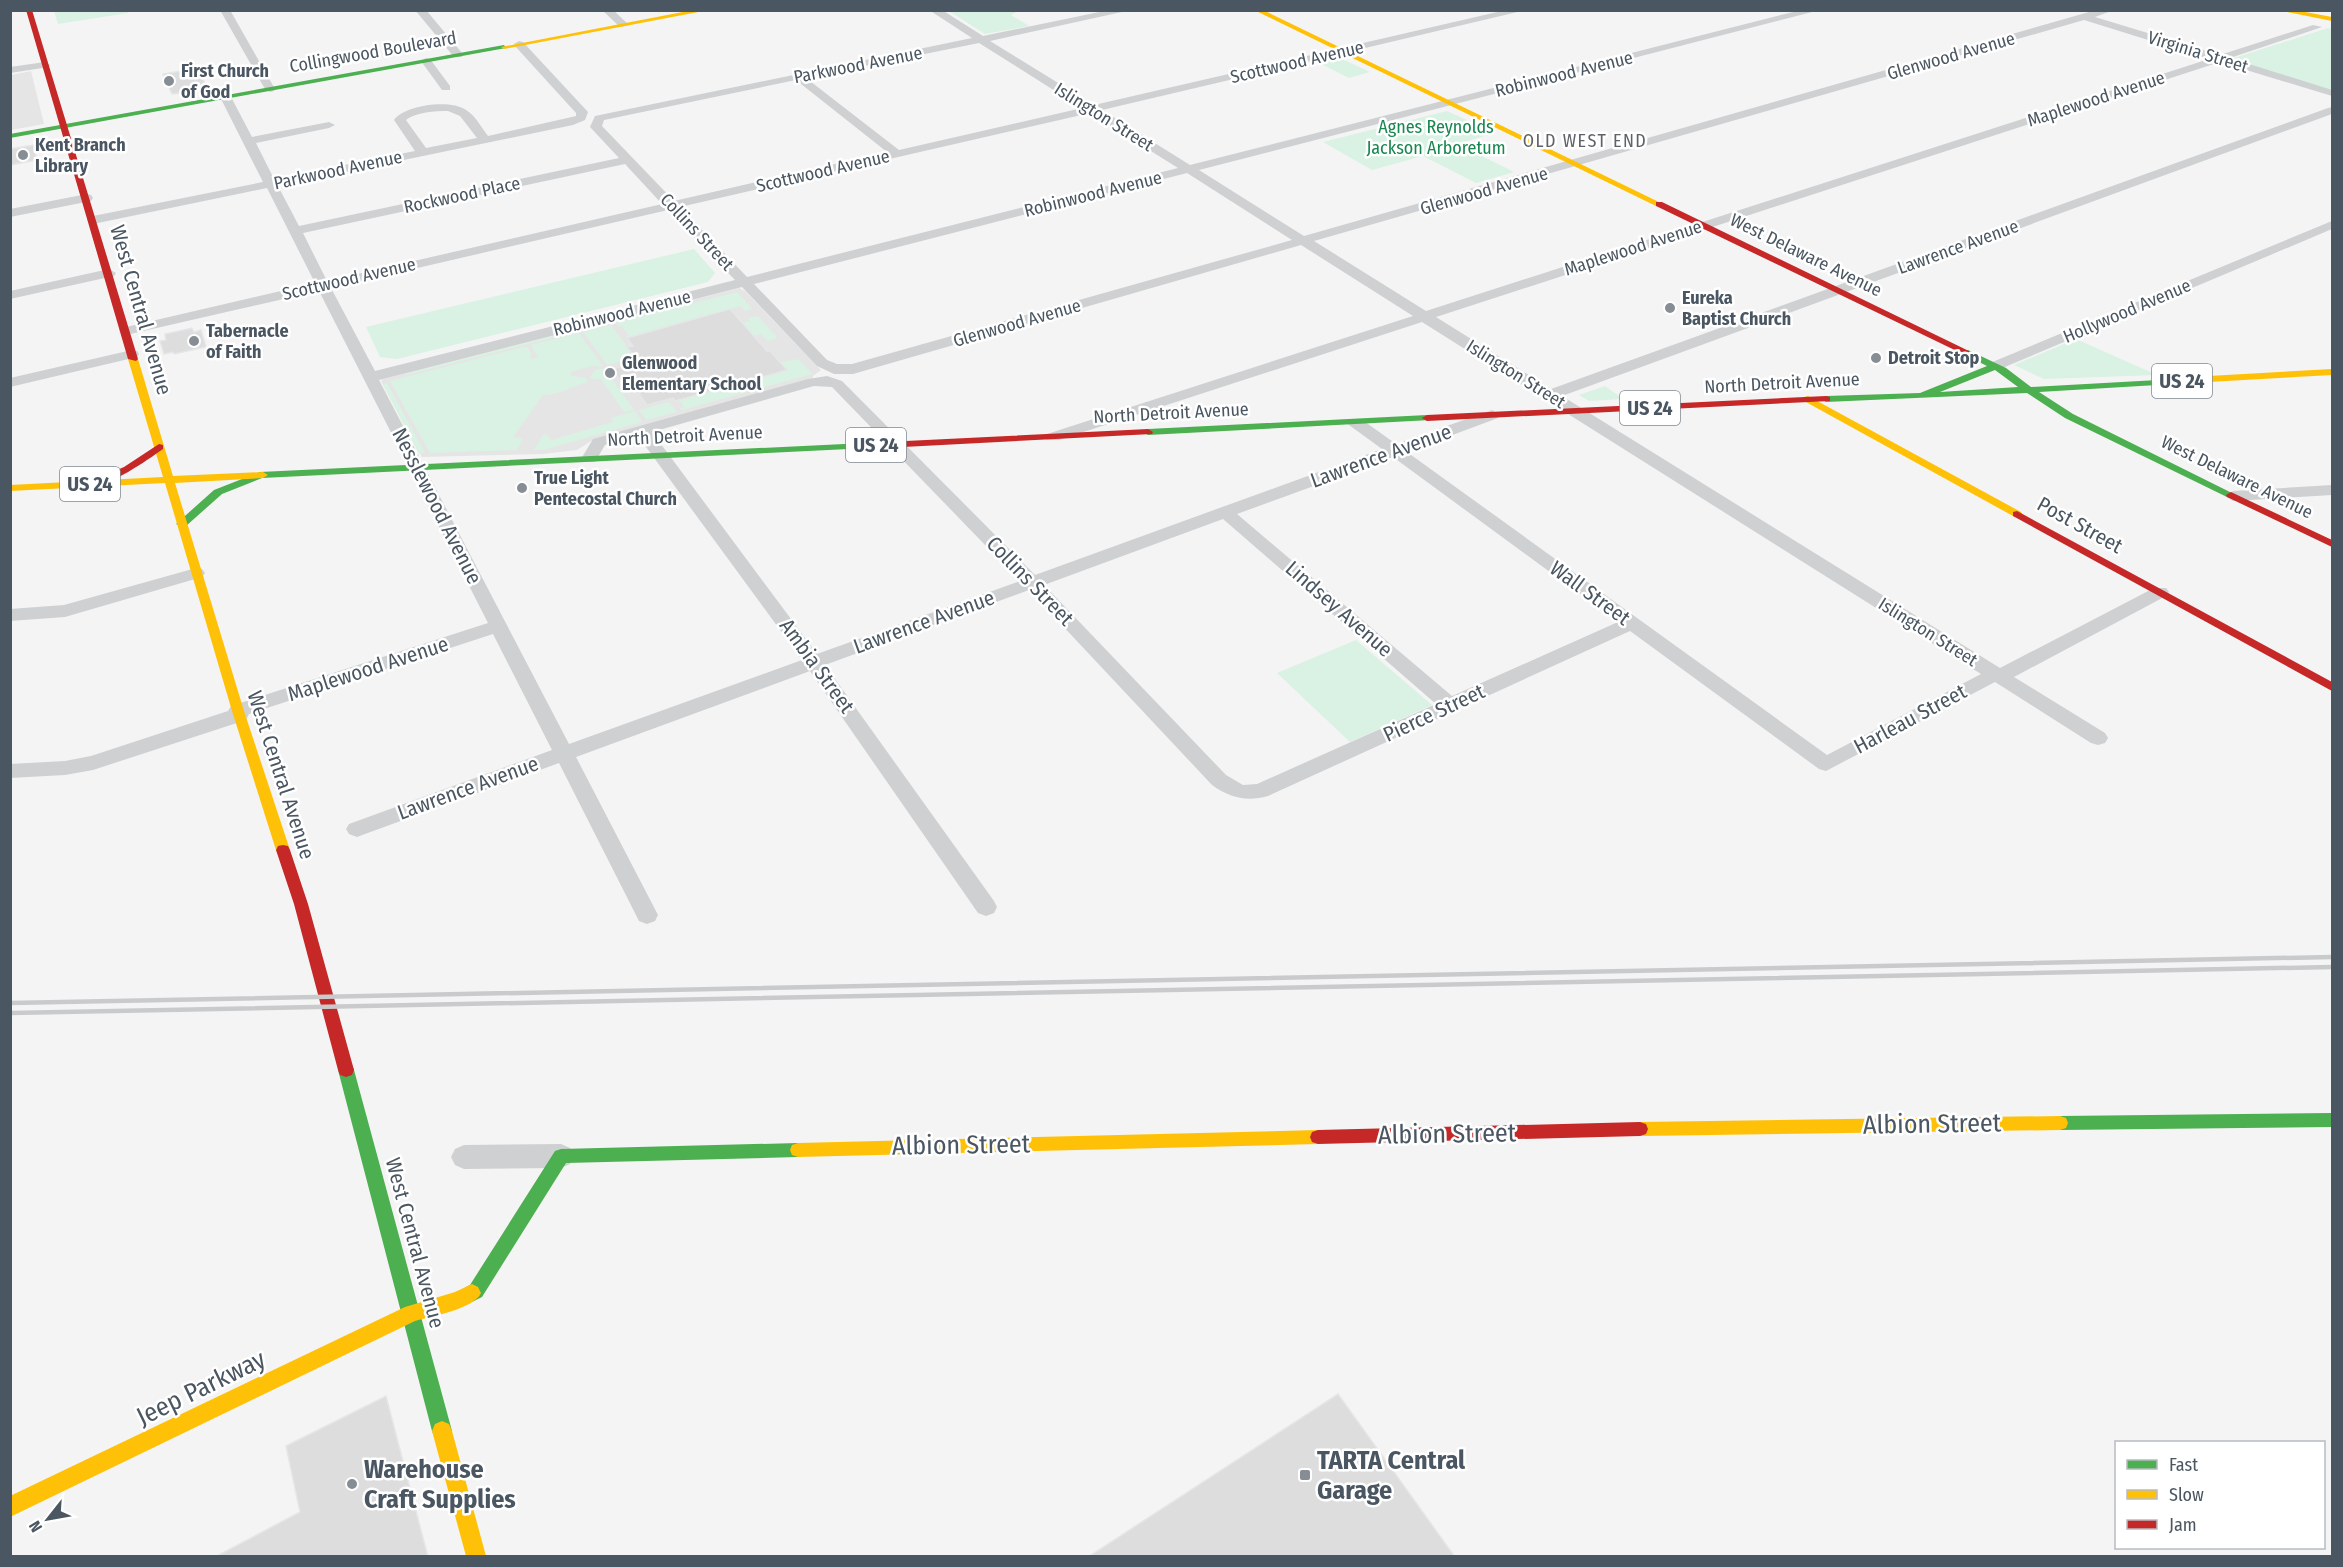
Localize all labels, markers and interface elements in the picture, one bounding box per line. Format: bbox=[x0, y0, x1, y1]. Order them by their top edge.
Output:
street label: Collingwood Boulevard bbox=[288, 26, 458, 78]
street label: Virginia Street bbox=[2145, 26, 2251, 78]
street label: Glenwood Avenue bbox=[1884, 27, 2018, 85]
street label: Scottwood Avenue bbox=[1228, 36, 1366, 88]
street label: Parkwood Avenue bbox=[792, 42, 924, 88]
street label: Robinwood Avenue bbox=[1493, 46, 1635, 102]
place label: First Church of God bbox=[181, 60, 269, 103]
street label: Maplewood Avenue bbox=[2024, 66, 2168, 132]
marker: First Church of God bbox=[162, 74, 176, 88]
street label: Islington Street bbox=[1050, 78, 1158, 156]
park label: Agnes Reynolds Jackson Arboretum bbox=[1366, 116, 1506, 159]
district label: OLD WEST END bbox=[1523, 130, 1647, 152]
place label: Kent Branch Library bbox=[35, 134, 126, 177]
street label: Scottwood Avenue bbox=[754, 145, 892, 197]
street label: Parkwood Avenue bbox=[272, 146, 404, 194]
marker: Kent Branch Library bbox=[16, 148, 30, 162]
street label: Glenwood Avenue bbox=[1417, 162, 1551, 220]
street label: Robinwood Avenue bbox=[1022, 166, 1164, 222]
street label: Rockwood Place bbox=[402, 172, 522, 218]
street label: Collins Street bbox=[656, 189, 739, 275]
street label: West Delaware Avenue bbox=[1727, 209, 1886, 301]
street label: Maplewood Avenue bbox=[1561, 215, 1705, 281]
street label: Lawrence Avenue bbox=[1895, 215, 2022, 279]
street label: West Central Avenue bbox=[104, 222, 178, 398]
street label: Scottwood Avenue bbox=[280, 253, 418, 305]
street label: Hollywood Avenue bbox=[2060, 274, 2194, 348]
street label: Robinwood Avenue bbox=[551, 285, 693, 341]
place label: Eureka Baptist Church bbox=[1682, 287, 1791, 330]
street label: Glenwood Avenue bbox=[950, 294, 1084, 352]
marker: Eureka Baptist Church bbox=[1663, 301, 1677, 315]
place label: Tabernacle of Faith bbox=[206, 320, 289, 363]
marker: Tabernacle of Faith bbox=[187, 334, 201, 348]
street label: Islington Street bbox=[1462, 335, 1570, 413]
place label: Detroit Stop bbox=[1888, 347, 1980, 369]
marker: Detroit Stop bbox=[1869, 351, 1883, 365]
place label: Glenwood Elementary School bbox=[622, 352, 761, 395]
road number: US 24 bbox=[2152, 364, 2212, 398]
marker: Glenwood Elementary School bbox=[603, 366, 617, 380]
street label: North Detroit Avenue bbox=[1704, 368, 1860, 398]
road number: US 24 bbox=[1620, 391, 1680, 425]
street label: North Detroit Avenue bbox=[1093, 398, 1249, 428]
street label: Lawrence Avenue bbox=[1307, 418, 1455, 494]
street label: North Detroit Avenue bbox=[607, 421, 763, 451]
street label: Nesslewood Avenue bbox=[386, 424, 488, 588]
road number: US 24 bbox=[846, 428, 906, 462]
street label: West Delaware Avenue bbox=[2158, 431, 2317, 523]
road number: US 24 bbox=[60, 467, 120, 501]
place label: True Light Pentecostal Church bbox=[534, 467, 677, 510]
marker: True Light Pentecostal Church bbox=[515, 481, 529, 495]
street label: Post Street bbox=[2033, 491, 2127, 559]
street label: Collins Street bbox=[981, 531, 1079, 631]
street label: Lindsey Avenue bbox=[1280, 555, 1398, 663]
street label: Wall Street bbox=[1545, 555, 1635, 631]
street label: Lawrence Avenue bbox=[850, 584, 998, 660]
street label: Islington Street bbox=[1874, 593, 1982, 671]
street label: Ambia Street bbox=[774, 614, 860, 718]
street label: Maplewood Avenue bbox=[284, 631, 452, 707]
street label: Pierce Street bbox=[1379, 678, 1489, 748]
street label: Harleau Street bbox=[1849, 678, 1971, 760]
street label: West Central Avenue bbox=[242, 687, 320, 863]
street label: Lawrence Avenue bbox=[394, 750, 542, 826]
street label: Albion Street bbox=[1863, 1107, 2002, 1141]
street label: Albion Street bbox=[1378, 1117, 1517, 1151]
street label: Albion Street bbox=[892, 1128, 1031, 1162]
street label: West Central Avenue bbox=[380, 1155, 450, 1331]
street label: Jeep Parkway bbox=[131, 1343, 271, 1433]
legend bbox=[2115, 1441, 2325, 1549]
place label: TARTA Central Garage bbox=[1317, 1445, 1466, 1506]
place label: Warehouse Craft Supplies bbox=[364, 1454, 516, 1515]
text: Fast bbox=[2169, 1454, 2198, 1476]
marker: TARTA Central Garage bbox=[1298, 1468, 1312, 1482]
marker: Warehouse Craft Supplies bbox=[345, 1477, 359, 1491]
text: Slow bbox=[2169, 1484, 2204, 1506]
north arrow bbox=[18, 1489, 78, 1549]
text: Jam bbox=[2169, 1514, 2197, 1536]
text: N bbox=[25, 1517, 46, 1535]

